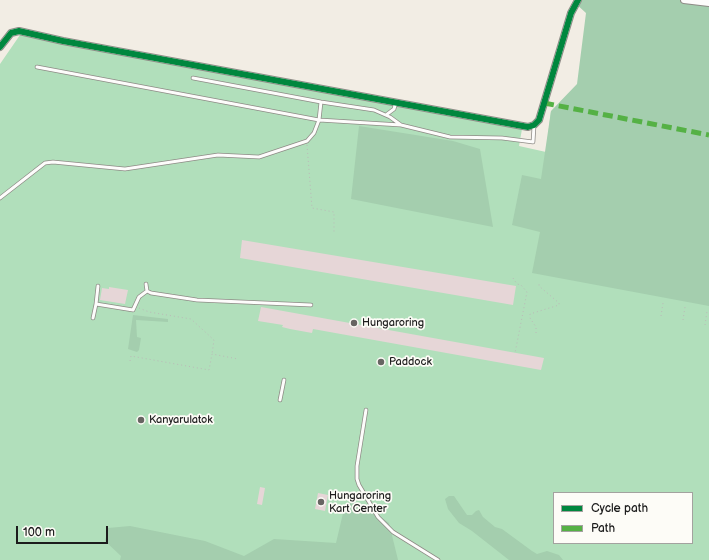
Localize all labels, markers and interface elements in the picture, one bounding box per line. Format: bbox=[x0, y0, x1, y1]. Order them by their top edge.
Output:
place label: Hungaroring bbox=[362, 316, 424, 330]
marker: Hungaroring bbox=[349, 318, 359, 328]
place label: Paddock bbox=[389, 355, 432, 369]
marker: Paddock bbox=[376, 357, 386, 367]
place label: Kanyarulatok bbox=[149, 413, 213, 427]
marker: Kanyarulatok bbox=[136, 415, 146, 425]
place label: Hungaroring Kart Center bbox=[329, 489, 391, 515]
legend bbox=[553, 492, 693, 544]
marker: Hungaroring Kart Center bbox=[316, 497, 326, 507]
text: Cycle path bbox=[591, 501, 648, 516]
scale bar bbox=[18, 518, 110, 544]
text: Path bbox=[591, 521, 615, 536]
text: 100 m bbox=[23, 525, 55, 540]

